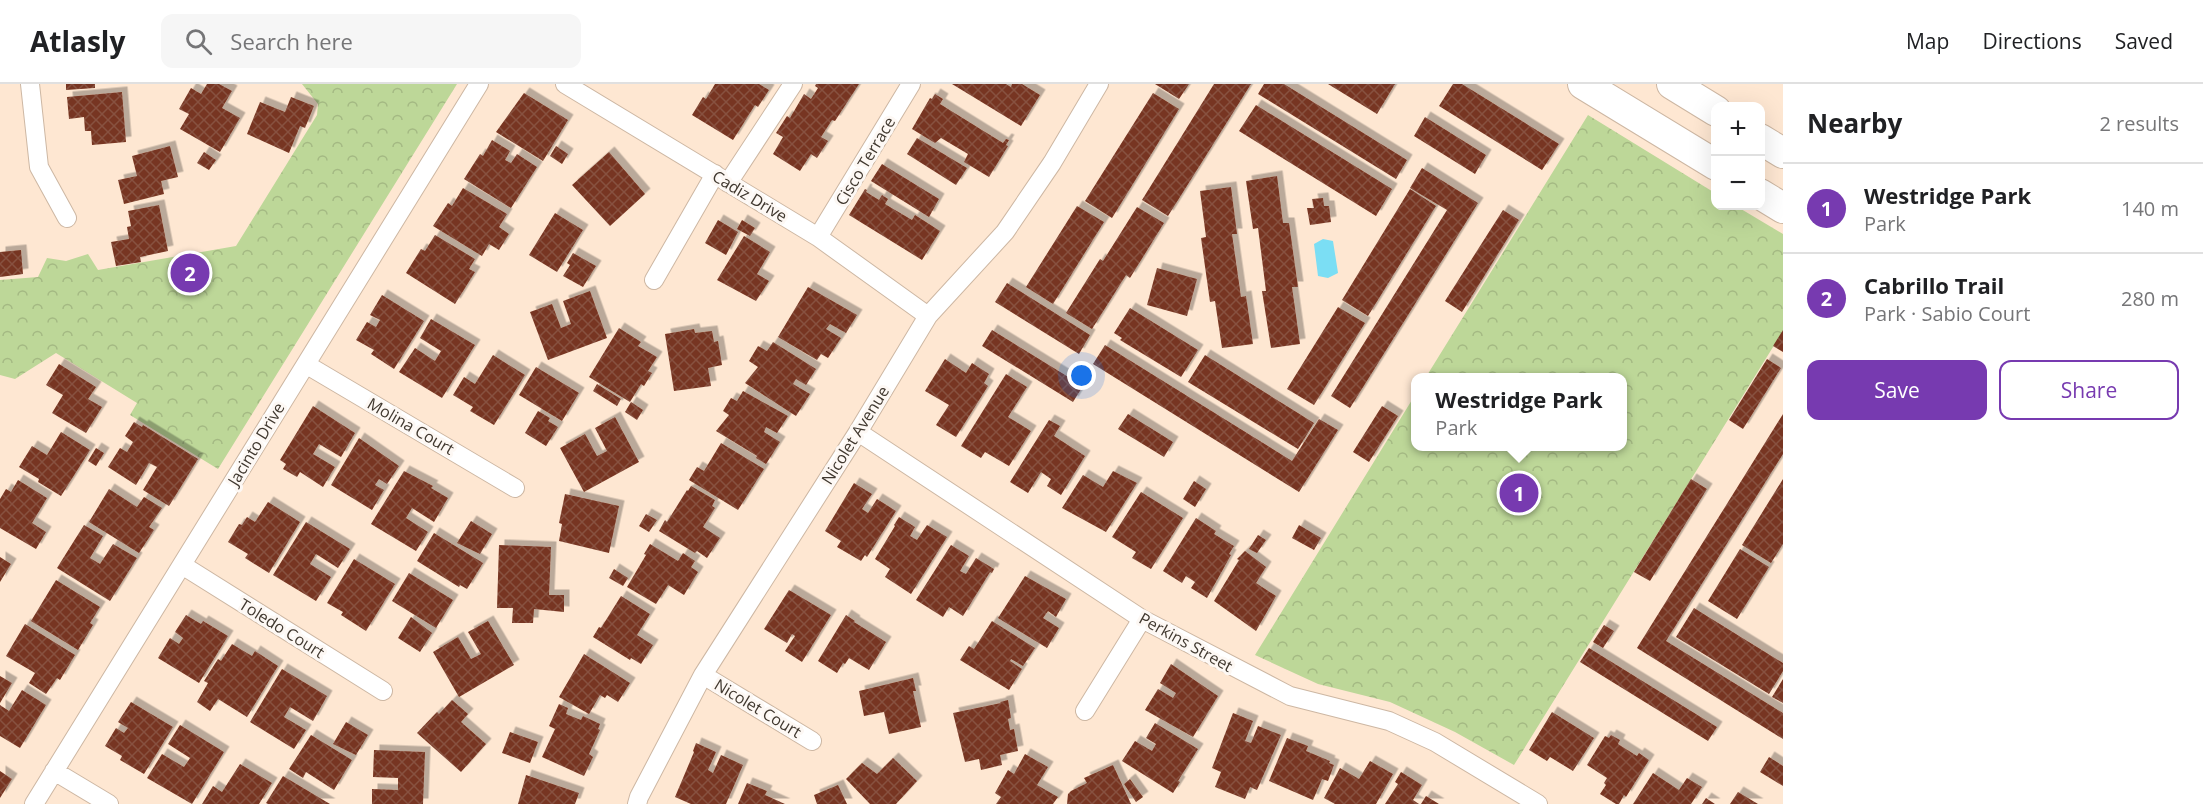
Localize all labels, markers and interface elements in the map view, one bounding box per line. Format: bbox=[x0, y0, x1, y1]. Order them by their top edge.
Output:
search box bbox=[161, 14, 581, 68]
text: Atlasly bbox=[30, 22, 125, 60]
icon: search bbox=[182, 25, 215, 58]
text: Search here bbox=[230, 26, 353, 56]
text: Map bbox=[1906, 27, 1949, 55]
text: Directions bbox=[1982, 27, 2082, 55]
text: Saved bbox=[2115, 27, 2173, 55]
map controls bbox=[1711, 102, 1765, 210]
button: + bbox=[1711, 102, 1765, 156]
text: Nearby bbox=[1807, 105, 1902, 141]
text: 2 results bbox=[2099, 110, 2179, 137]
street label: Cisco Terrace bbox=[830, 113, 900, 209]
button: − bbox=[1711, 156, 1765, 210]
street label: Cadiz Drive bbox=[708, 165, 792, 227]
text: Westridge Park bbox=[1864, 180, 2031, 210]
text: 1 bbox=[1821, 195, 1832, 222]
text: 140 m bbox=[2121, 195, 2179, 222]
text: Park bbox=[1864, 210, 1906, 237]
pin: 2 bbox=[170, 250, 210, 296]
text: Cabrillo Trail bbox=[1864, 270, 2004, 300]
text: 2 bbox=[1821, 285, 1832, 312]
text: 280 m bbox=[2121, 285, 2179, 312]
text: Park · Sabio Court bbox=[1864, 300, 2030, 327]
button: Save bbox=[1807, 360, 1987, 420]
button: Share bbox=[1999, 360, 2179, 420]
your location bbox=[1067, 361, 1096, 390]
popup bbox=[1411, 373, 1627, 451]
street label: Nicolet Avenue bbox=[816, 382, 894, 488]
text: Westridge Park bbox=[1435, 384, 1603, 414]
street label: Molina Court bbox=[364, 392, 459, 460]
street label: Jacinto Drive bbox=[221, 398, 289, 491]
text: Park bbox=[1435, 414, 1477, 441]
pin: 1 bbox=[1500, 470, 1538, 516]
street label: Toledo Court bbox=[235, 593, 329, 663]
street label: Perkins Street bbox=[1135, 607, 1237, 677]
street label: Nicolet Court bbox=[710, 673, 806, 743]

